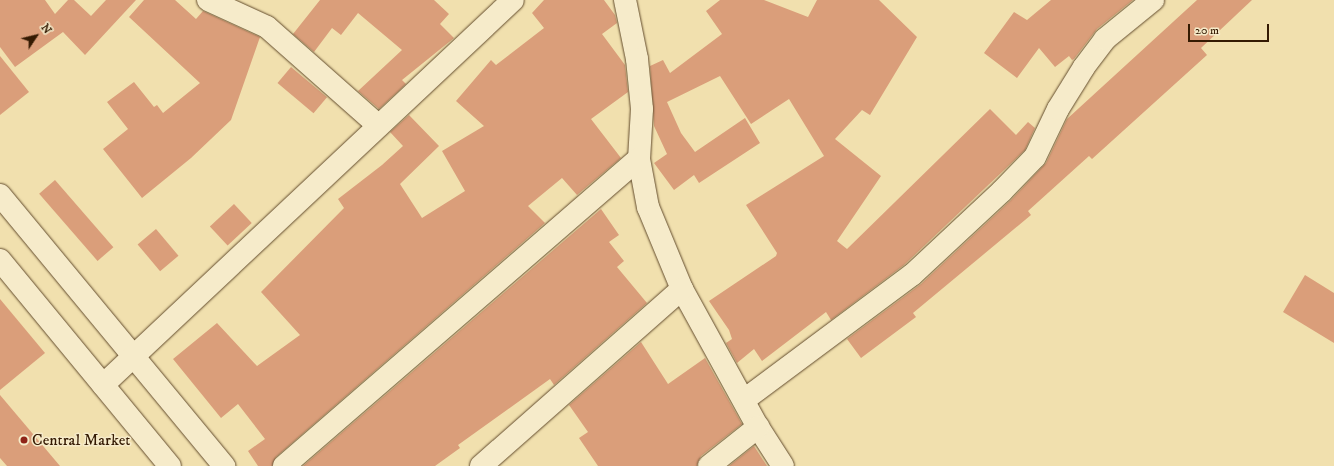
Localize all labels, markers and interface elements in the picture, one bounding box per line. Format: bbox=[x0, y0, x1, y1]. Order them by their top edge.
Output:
north arrow bbox=[16, 16, 56, 56]
scale bar bbox=[1190, 16, 1271, 42]
text: N bbox=[38, 21, 54, 37]
text: 20 m bbox=[1195, 23, 1219, 38]
place label: Central Market bbox=[32, 430, 130, 450]
marker: Central Market bbox=[19, 435, 29, 445]

